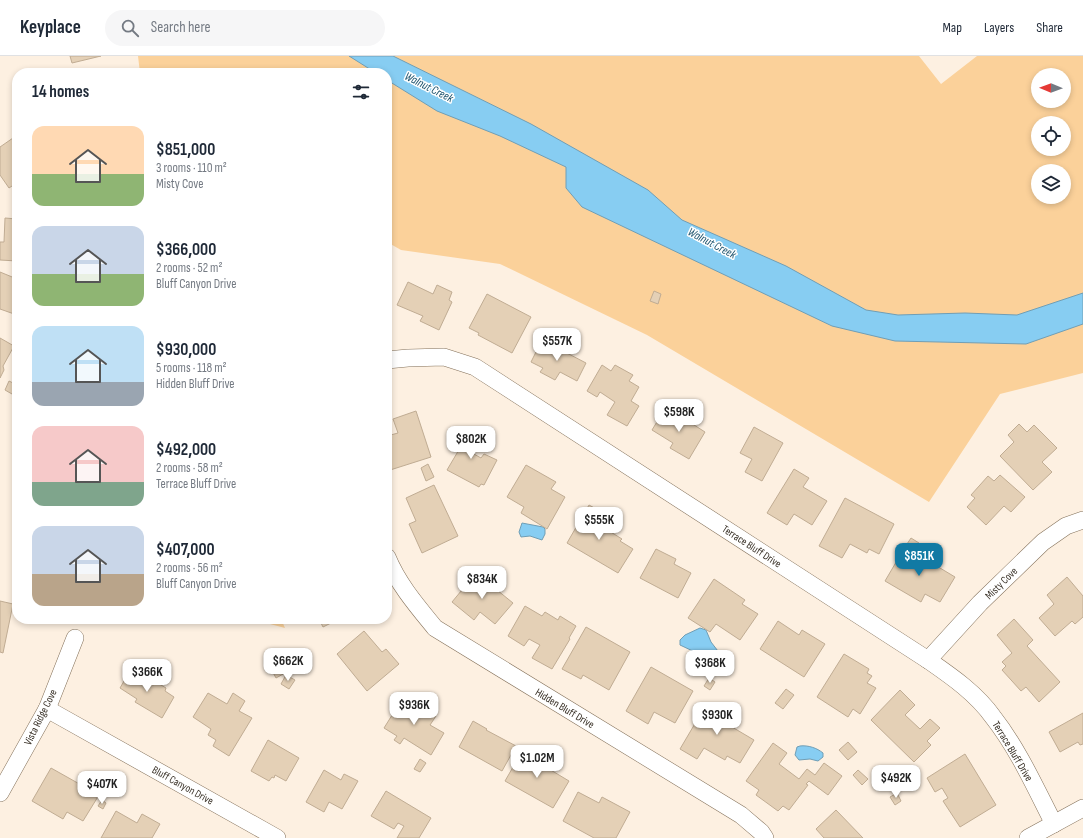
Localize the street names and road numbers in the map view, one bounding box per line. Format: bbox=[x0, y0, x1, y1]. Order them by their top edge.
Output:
street label: Terrace Bluff Drive bbox=[720, 522, 784, 570]
street label: Misty Cove bbox=[983, 565, 1020, 602]
street label: Hidden Bluff Drive bbox=[533, 686, 597, 731]
street label: Vista Ridge Cove bbox=[21, 687, 60, 747]
street label: Terrace Bluff Drive bbox=[990, 719, 1036, 784]
street label: Bluff Canyon Drive bbox=[150, 763, 216, 808]

